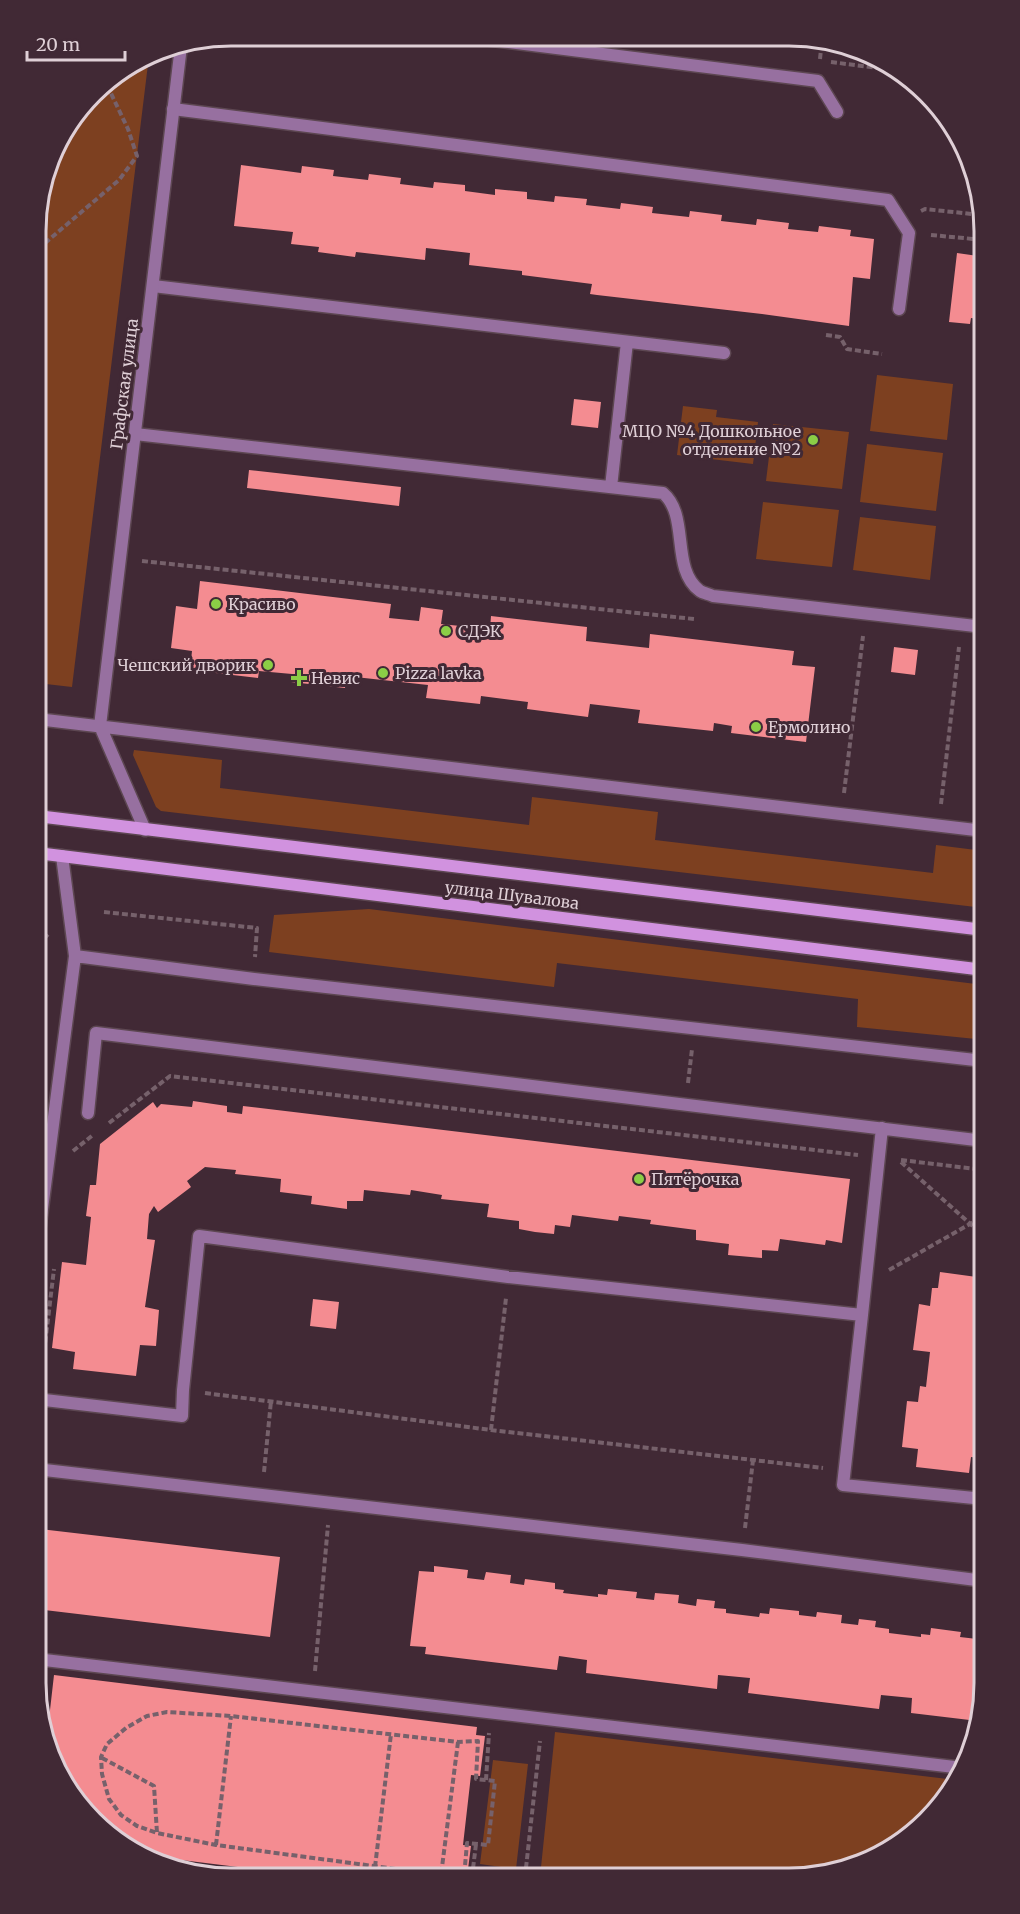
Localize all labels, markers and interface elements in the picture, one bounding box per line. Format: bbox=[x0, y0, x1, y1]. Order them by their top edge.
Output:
scale bar bbox=[27, 24, 124, 62]
text: 20 m bbox=[36, 33, 80, 56]
street label: Графская улица bbox=[106, 317, 142, 451]
place label: МЦО №4 Дошкольное отделение №2 bbox=[622, 421, 801, 459]
marker: МЦО №4 Дошкольное отделение №2 bbox=[806, 433, 820, 447]
place label: Красиво bbox=[228, 594, 296, 614]
marker: Красиво bbox=[209, 597, 223, 611]
place label: СДЭК bbox=[458, 621, 502, 641]
marker: СДЭК bbox=[439, 624, 453, 638]
place label: Чешский дворик bbox=[118, 655, 256, 675]
marker: Чешский дворик bbox=[261, 658, 275, 672]
place label: Pizza lavka bbox=[395, 663, 482, 683]
marker: Pizza lavka bbox=[376, 666, 390, 680]
place label: Невис bbox=[311, 668, 360, 688]
marker: Невис bbox=[292, 671, 306, 685]
place label: Ермолино bbox=[768, 717, 850, 737]
marker: Ермолино bbox=[749, 720, 763, 734]
street label: улица Шувалова bbox=[444, 877, 581, 913]
place label: Пятёрочка bbox=[651, 1169, 740, 1189]
marker: Пятёрочка bbox=[632, 1172, 646, 1186]

